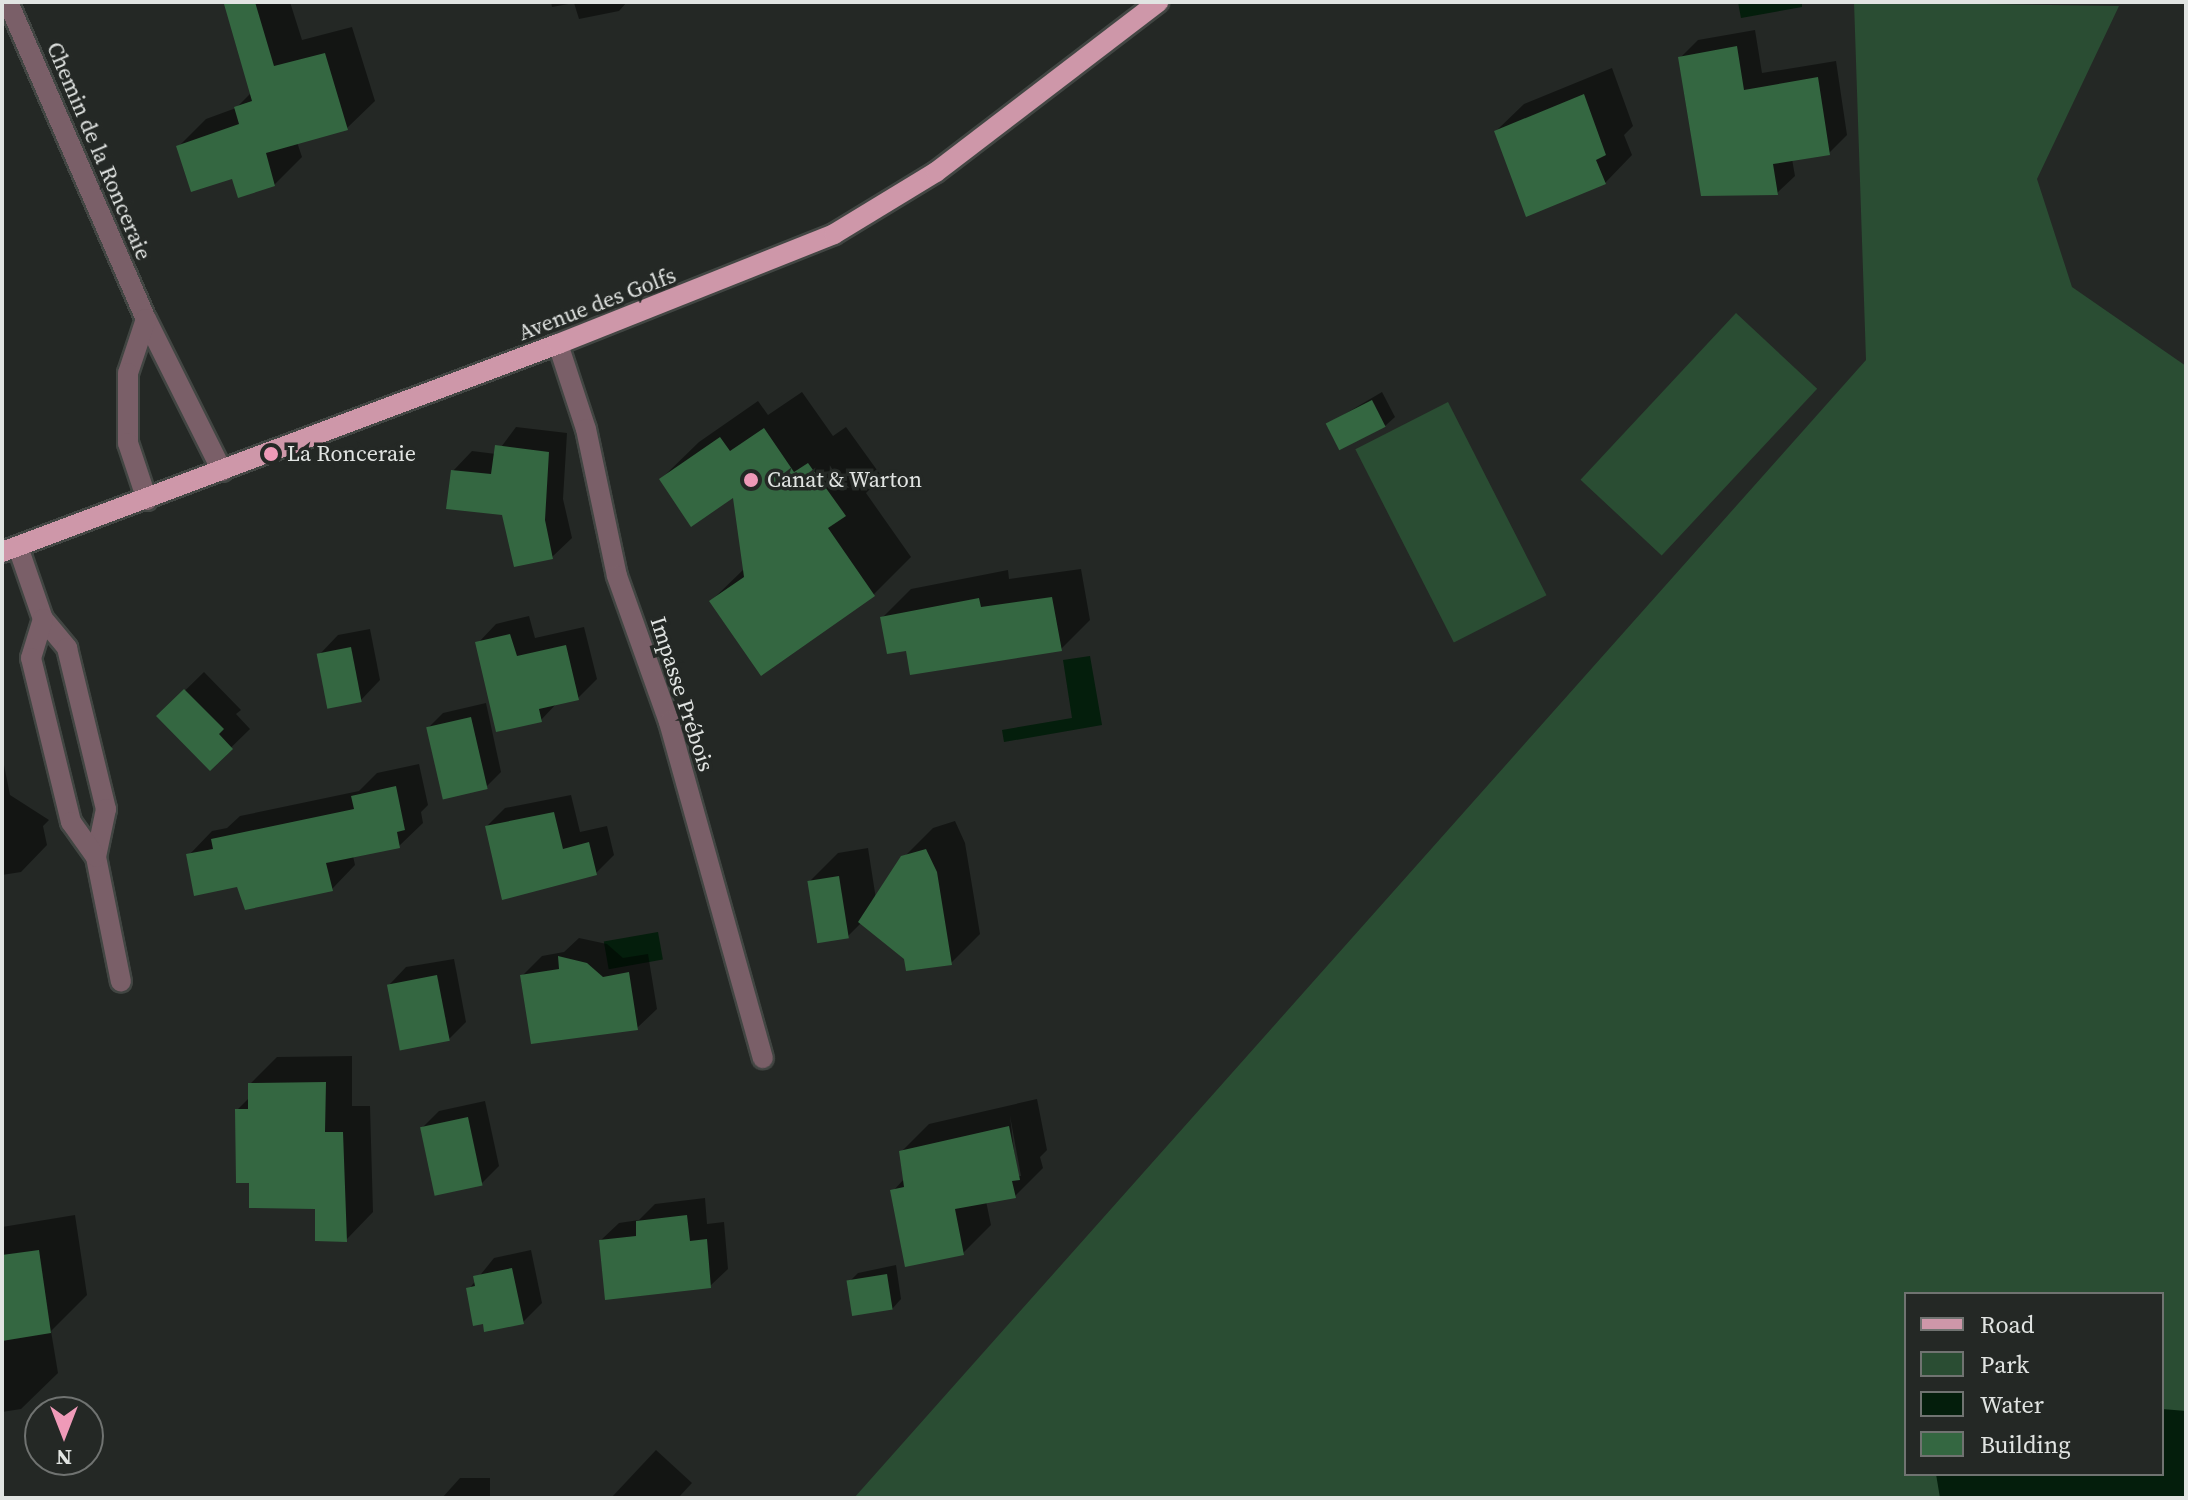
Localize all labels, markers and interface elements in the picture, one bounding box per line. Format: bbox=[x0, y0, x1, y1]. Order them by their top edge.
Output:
street label: Chemin de la Ronceraie bbox=[41, 38, 157, 264]
street label: Avenue des Golfs bbox=[515, 262, 679, 346]
place label: La Ronceraie bbox=[287, 441, 416, 467]
marker: La Ronceraie bbox=[262, 445, 280, 463]
place label: Canat & Warton bbox=[767, 467, 923, 493]
marker: Canat & Warton bbox=[742, 471, 760, 489]
street label: Impasse Prébois bbox=[645, 613, 719, 775]
legend bbox=[1904, 1292, 2164, 1476]
text: Road bbox=[1980, 1308, 2034, 1341]
text: Park bbox=[1980, 1348, 2029, 1381]
text: Water bbox=[1980, 1388, 2044, 1421]
north arrow bbox=[24, 1396, 104, 1476]
text: Building bbox=[1980, 1428, 2071, 1461]
text: N bbox=[56, 1443, 72, 1473]

